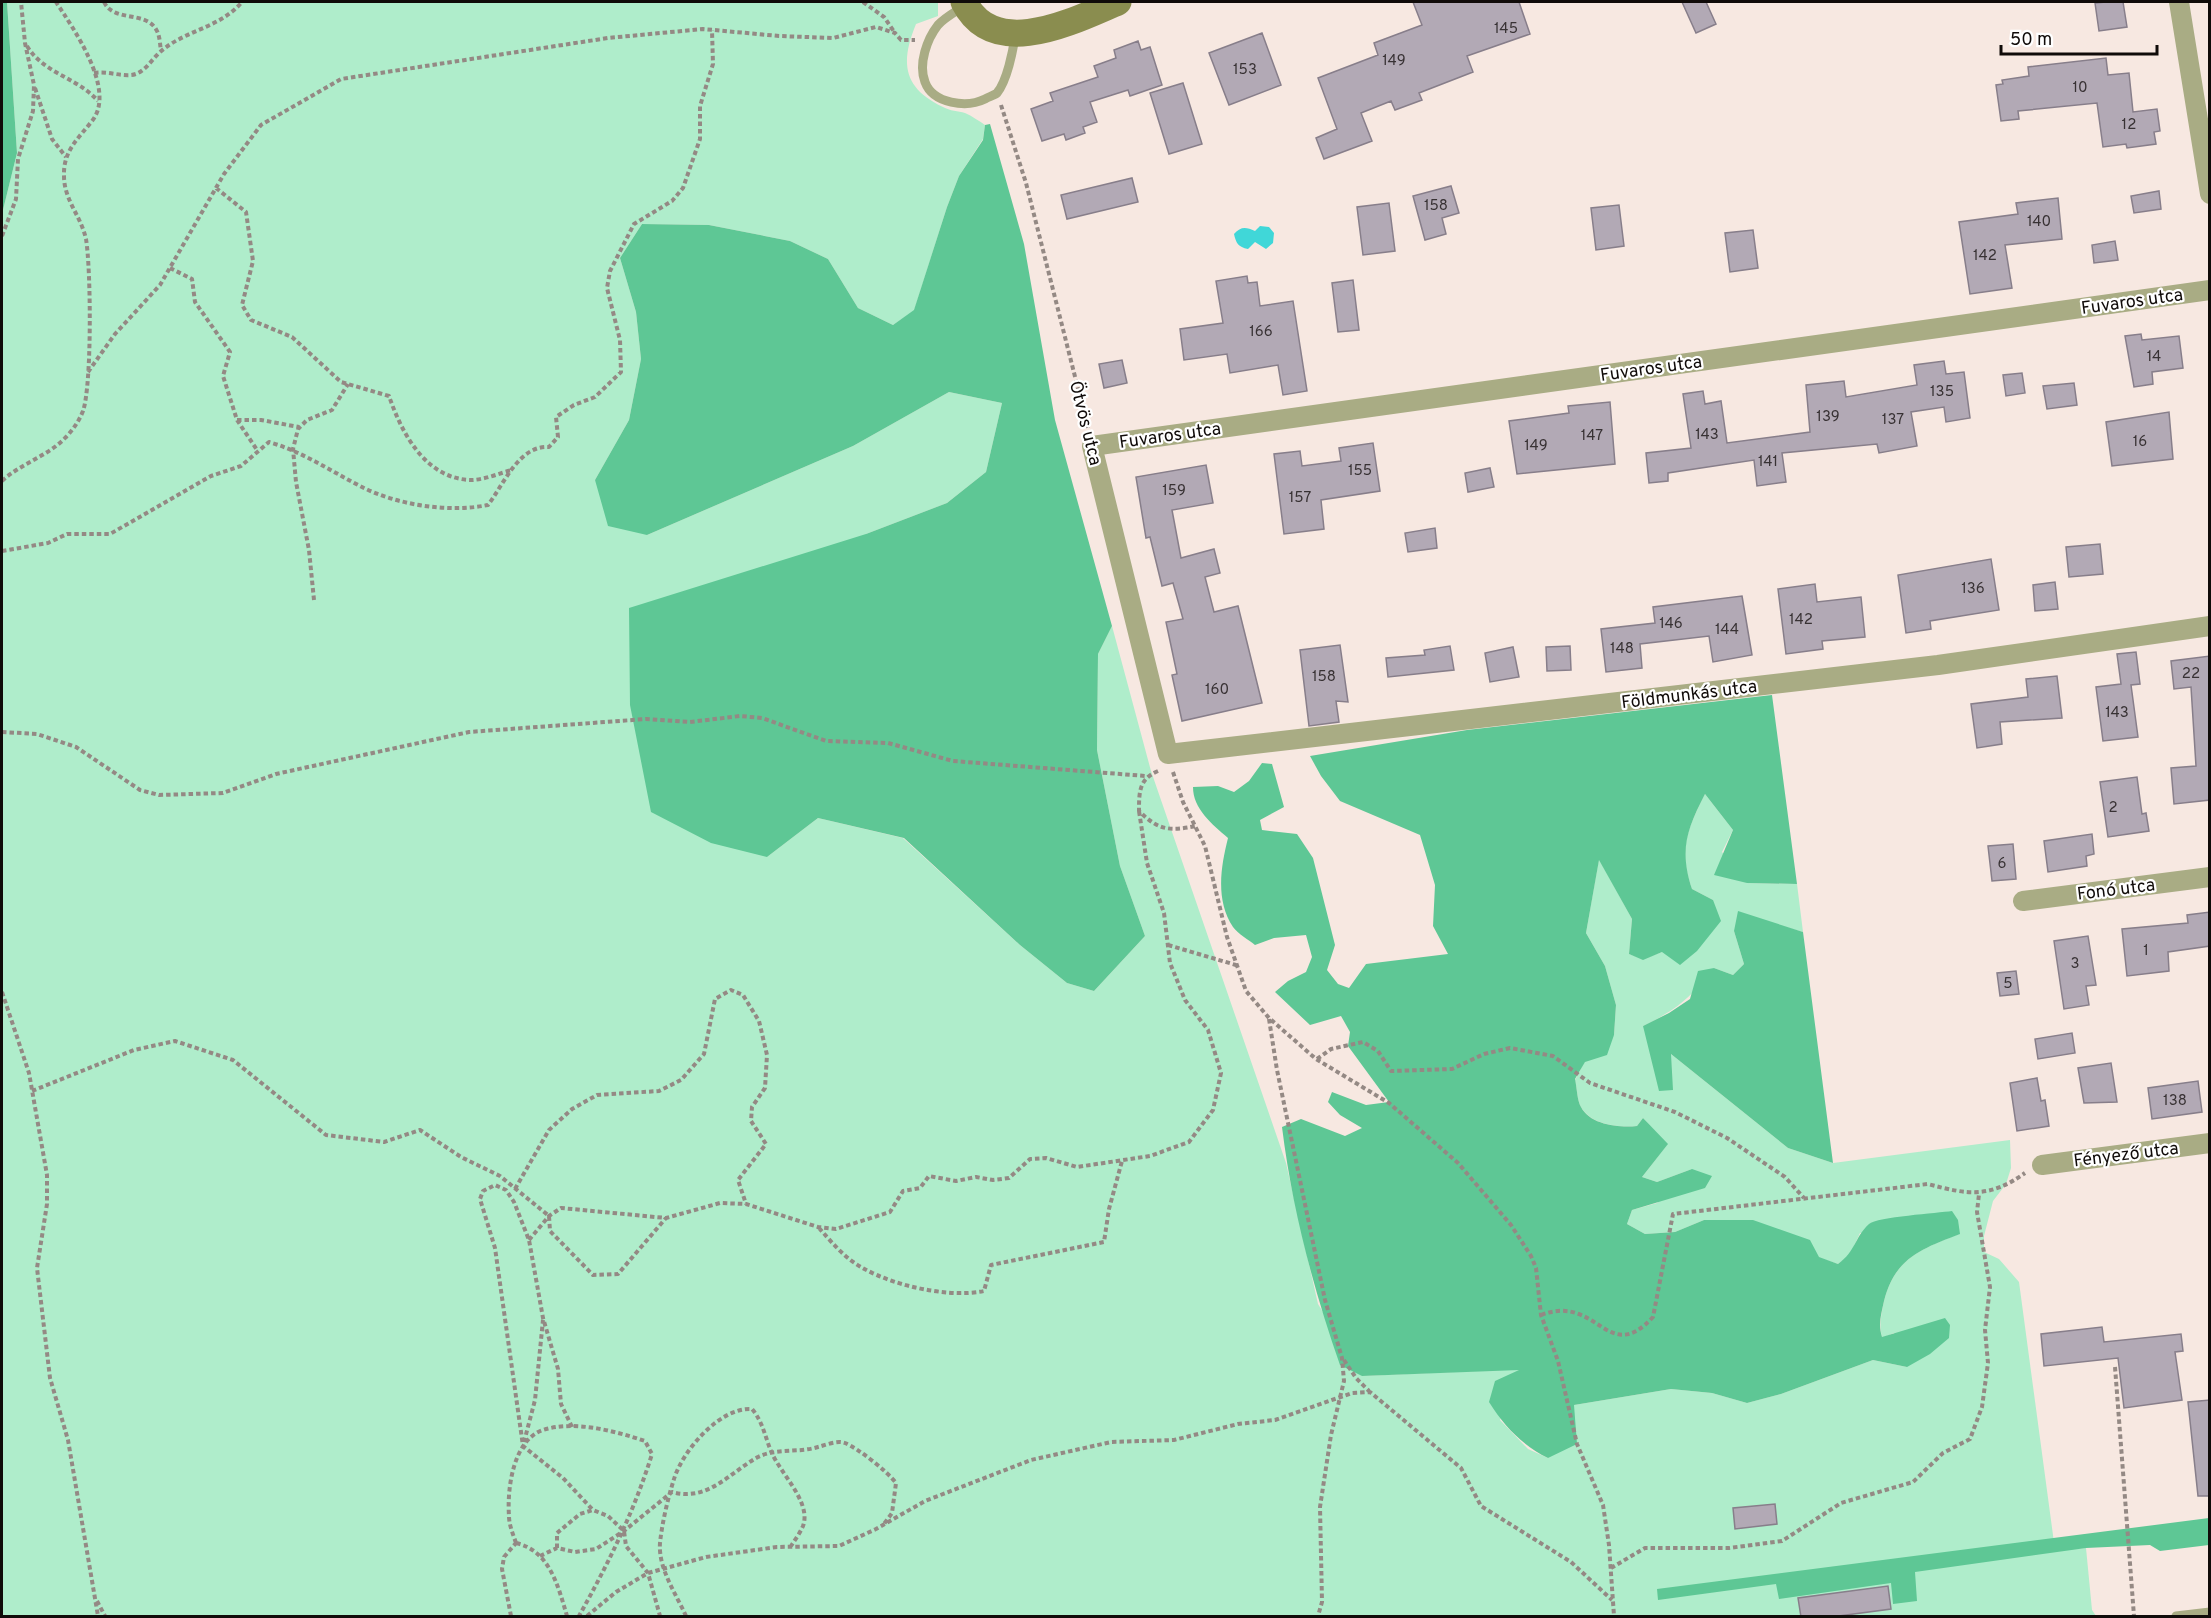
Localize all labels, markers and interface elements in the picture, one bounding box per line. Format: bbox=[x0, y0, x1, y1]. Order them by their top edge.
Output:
scale bar bbox=[2001, 18, 2157, 56]
house number: 145 bbox=[1494, 20, 1518, 39]
text: 50 m bbox=[2010, 29, 2052, 52]
house number: 149 bbox=[1382, 52, 1406, 71]
house number: 153 bbox=[1233, 61, 1257, 80]
house number: 10 bbox=[2072, 79, 2088, 98]
house number: 12 bbox=[2122, 116, 2136, 135]
house number: 158 bbox=[1424, 197, 1448, 216]
house number: 140 bbox=[2027, 213, 2051, 232]
house number: 142 bbox=[1973, 247, 1997, 266]
street label: Fuvaros utca bbox=[2080, 284, 2185, 321]
house number: 166 bbox=[1249, 323, 1273, 342]
house number: 14 bbox=[2147, 348, 2161, 367]
street label: Fuvaros utca bbox=[1599, 351, 1704, 388]
street label: Ötvös utca bbox=[1063, 378, 1108, 468]
house number: 135 bbox=[1930, 383, 1954, 402]
house number: 139 bbox=[1816, 408, 1840, 427]
house number: 137 bbox=[1882, 411, 1904, 430]
street label: Fuvaros utca bbox=[1118, 418, 1223, 455]
house number: 143 bbox=[1695, 426, 1719, 445]
house number: 147 bbox=[1581, 427, 1603, 446]
house number: 16 bbox=[2133, 433, 2147, 452]
house number: 149 bbox=[1524, 437, 1548, 456]
house number: 141 bbox=[1758, 453, 1778, 472]
house number: 155 bbox=[1348, 462, 1372, 481]
house number: 159 bbox=[1162, 482, 1186, 501]
house number: 157 bbox=[1289, 489, 1311, 508]
house number: 136 bbox=[1961, 580, 1985, 599]
house number: 142 bbox=[1789, 611, 1813, 630]
house number: 146 bbox=[1659, 615, 1683, 634]
house number: 144 bbox=[1715, 621, 1739, 640]
house number: 148 bbox=[1610, 640, 1634, 659]
house number: 22 bbox=[2182, 665, 2200, 684]
house number: 158 bbox=[1312, 668, 1336, 687]
street label: Földmunkás utca bbox=[1620, 676, 1758, 715]
house number: 160 bbox=[1205, 681, 1229, 700]
house number: 143 bbox=[2105, 704, 2129, 723]
house number: 2 bbox=[2108, 799, 2118, 818]
house number: 6 bbox=[1998, 855, 2007, 874]
street label: Fonó utca bbox=[2076, 874, 2156, 907]
house number: 1 bbox=[2143, 942, 2149, 961]
house number: 3 bbox=[2070, 955, 2080, 974]
house number: 5 bbox=[2003, 975, 2013, 994]
house number: 138 bbox=[2163, 1092, 2187, 1111]
street label: Fényező utca bbox=[2072, 1138, 2180, 1173]

